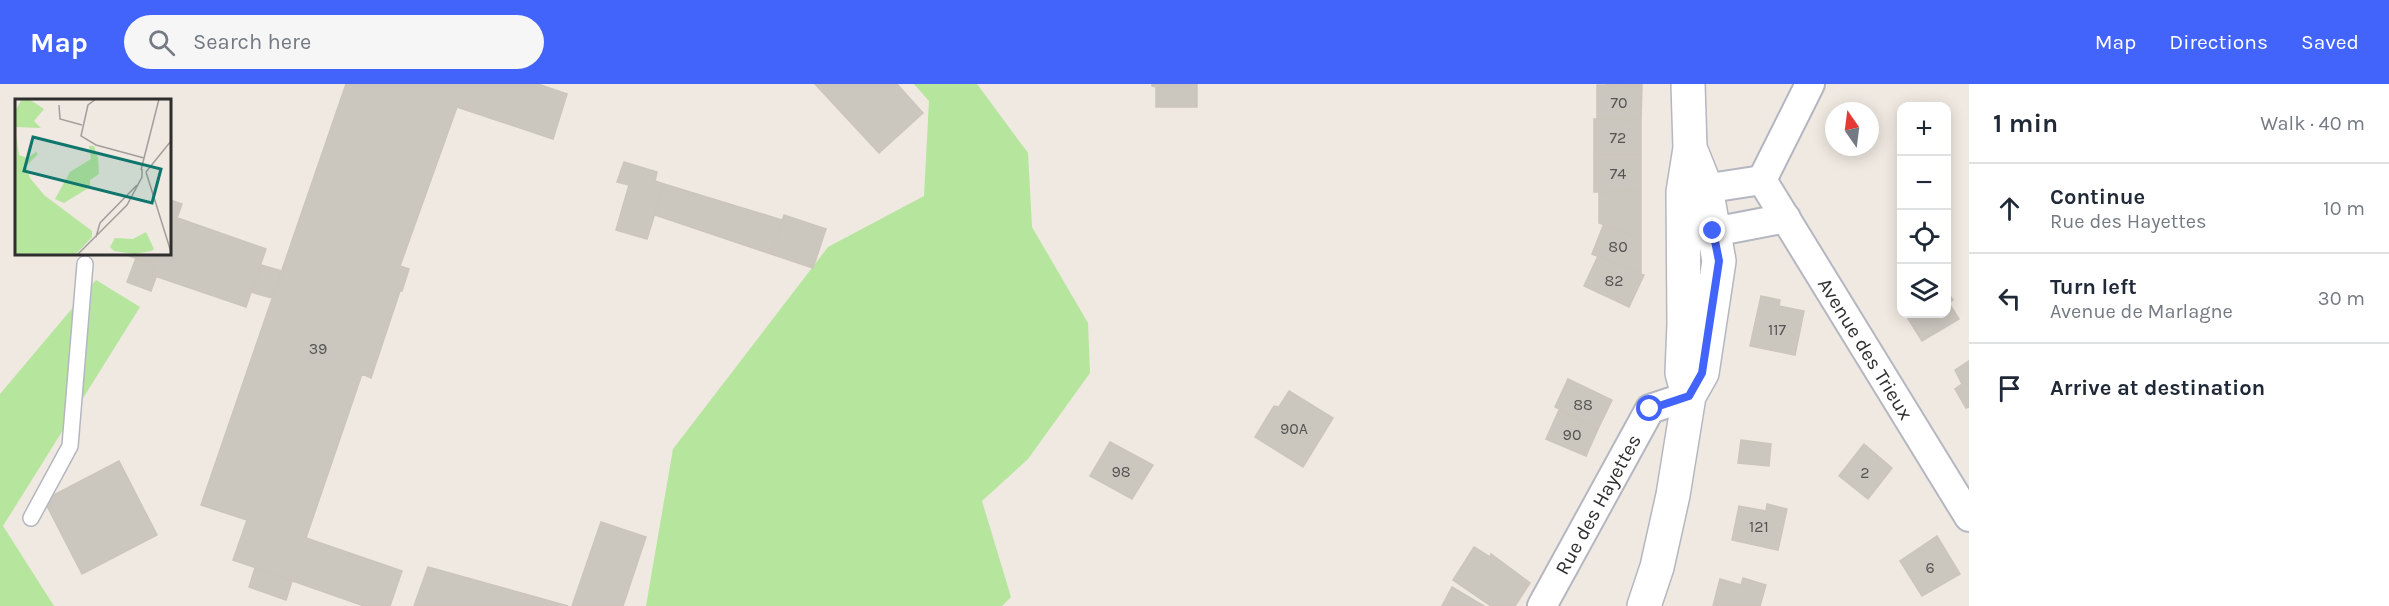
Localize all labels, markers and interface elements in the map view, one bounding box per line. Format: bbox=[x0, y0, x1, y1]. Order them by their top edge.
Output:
search box bbox=[124, 15, 544, 69]
text: Map bbox=[30, 26, 88, 59]
icon: search bbox=[145, 26, 178, 59]
text: Search here bbox=[193, 29, 311, 55]
text: Map bbox=[2095, 30, 2136, 54]
text: Directions bbox=[2169, 30, 2268, 54]
text: Saved bbox=[2301, 30, 2359, 54]
house number: 70 bbox=[1610, 93, 1628, 112]
inset map bbox=[15, 99, 171, 255]
north arrow bbox=[1825, 102, 1879, 156]
map controls bbox=[1897, 102, 1951, 318]
button: + bbox=[1897, 102, 1951, 156]
text: 1 min bbox=[1993, 108, 2058, 139]
text: Walk · 40 m bbox=[2260, 112, 2365, 135]
house number: 72 bbox=[1610, 128, 1626, 147]
button: − bbox=[1897, 156, 1951, 210]
house number: 74 bbox=[1610, 164, 1626, 183]
text: Continue bbox=[2050, 184, 2145, 210]
icon: ahead bbox=[1993, 192, 2026, 225]
text: 10 m bbox=[2323, 197, 2365, 220]
button: locate bbox=[1897, 210, 1951, 264]
text: Rue des Hayettes bbox=[2050, 210, 2207, 233]
route end bbox=[1699, 217, 1725, 243]
house number: 80 bbox=[1608, 237, 1628, 256]
button: layers bbox=[1897, 264, 1951, 318]
house number: 82 bbox=[1604, 271, 1624, 290]
street label: Avenue des Trieux bbox=[1813, 273, 1918, 424]
text: Turn left bbox=[2050, 274, 2137, 300]
icon: left bbox=[1993, 282, 2026, 315]
text: 30 m bbox=[2318, 287, 2365, 310]
text: Avenue de Marlagne bbox=[2050, 300, 2233, 323]
house number: 117 bbox=[1768, 320, 1787, 339]
house number: 39 bbox=[309, 339, 327, 358]
icon: arrive bbox=[1993, 372, 2026, 405]
text: Arrive at destination bbox=[2050, 375, 2265, 401]
house number: 88 bbox=[1573, 395, 1593, 414]
route start bbox=[1636, 395, 1662, 421]
house number: 90A bbox=[1280, 419, 1308, 438]
house number: 90 bbox=[1563, 425, 1581, 444]
street label: Rue des Hayettes bbox=[1550, 430, 1646, 578]
house number: 98 bbox=[1111, 462, 1131, 481]
house number: 2 bbox=[1860, 463, 1870, 482]
house number: 121 bbox=[1749, 517, 1769, 536]
house number: 6 bbox=[1925, 558, 1935, 577]

